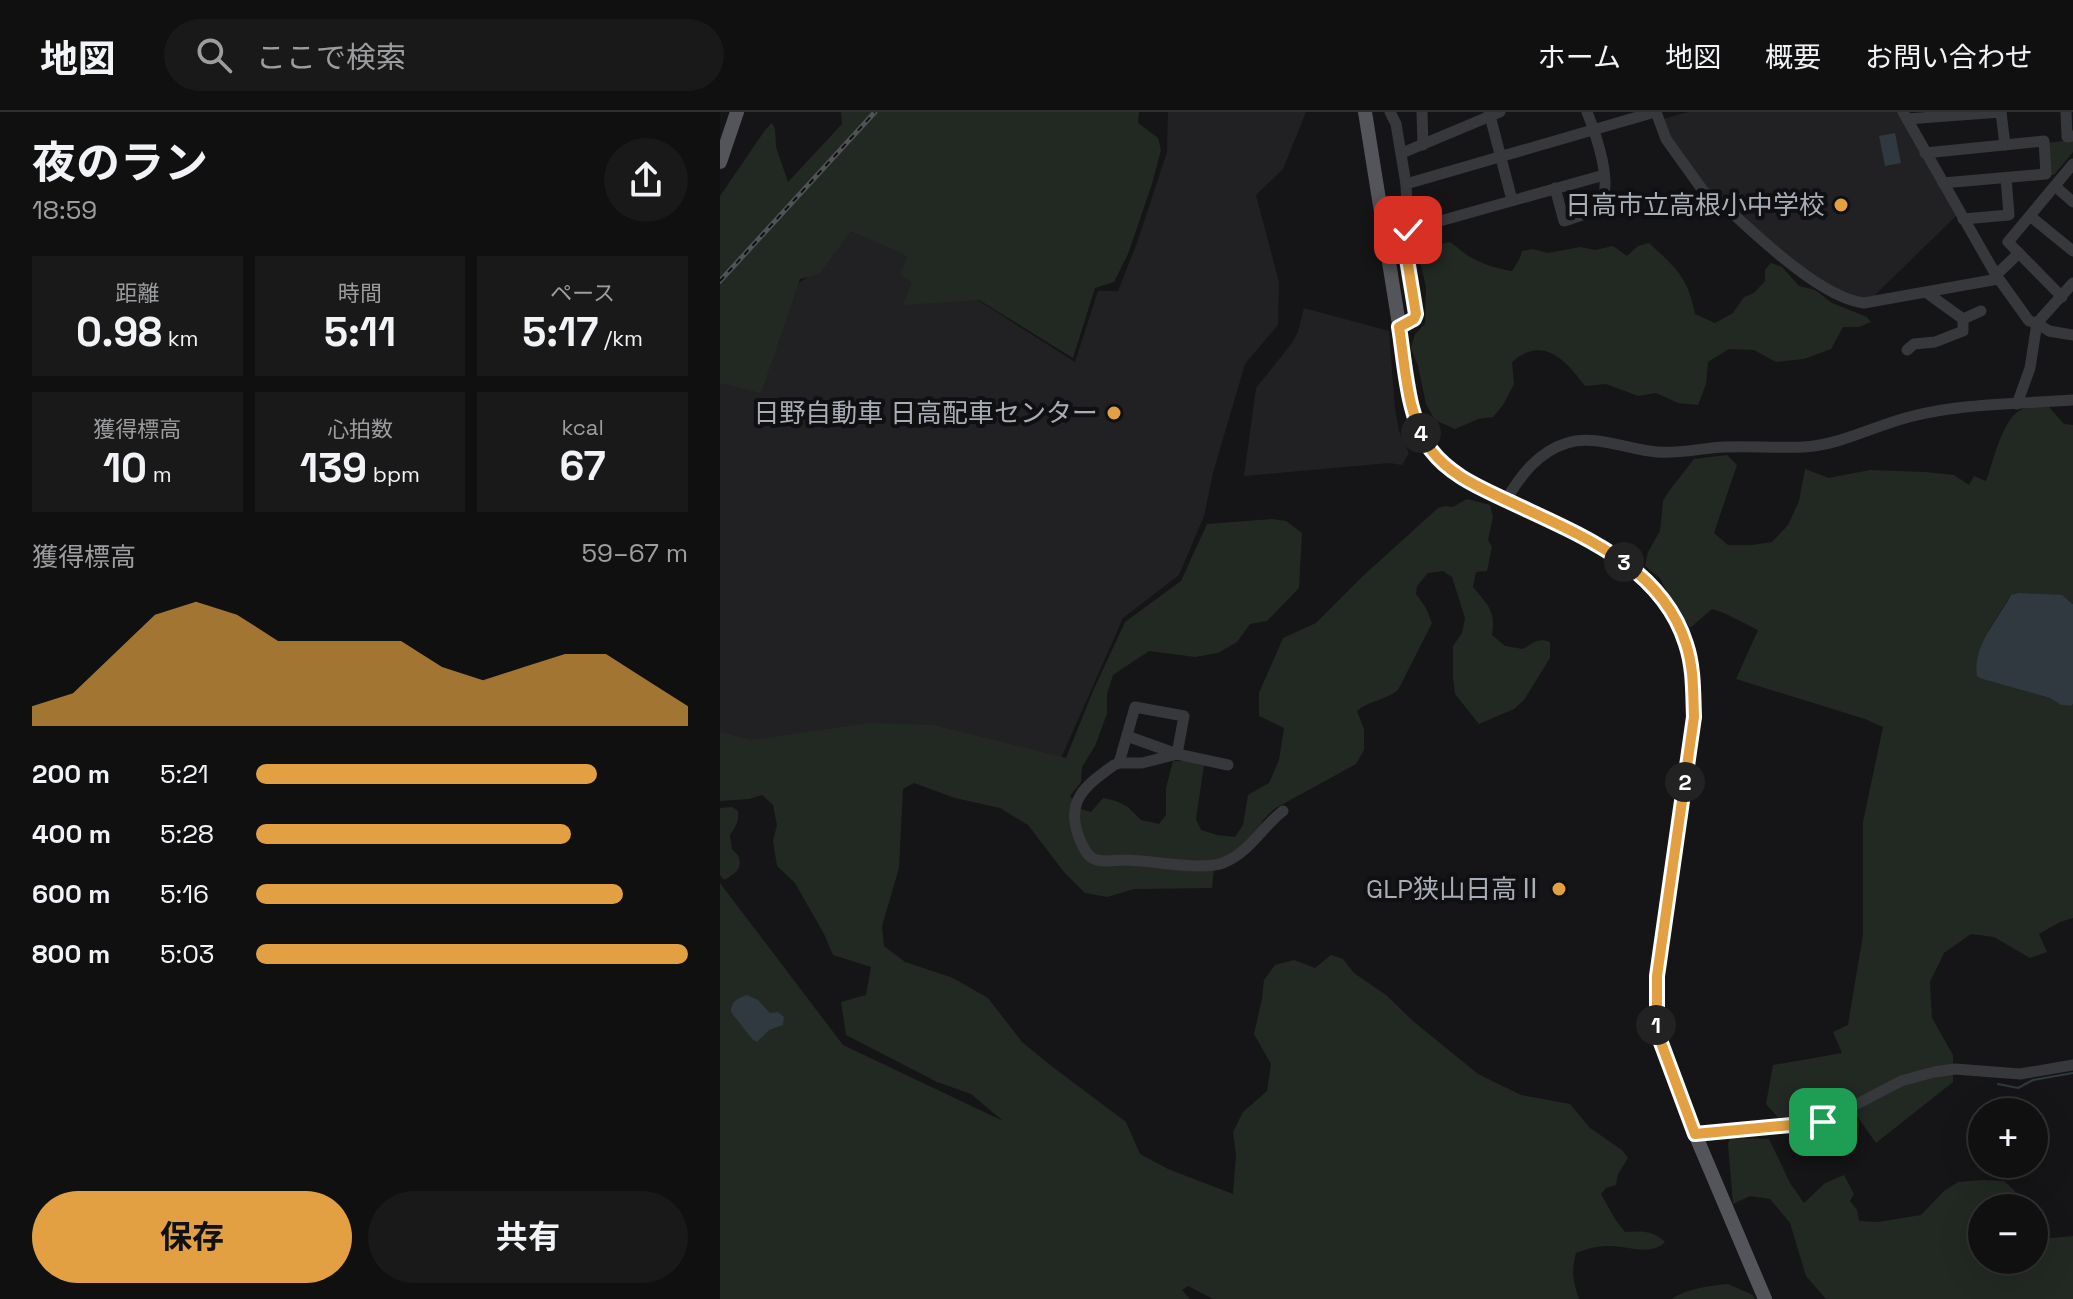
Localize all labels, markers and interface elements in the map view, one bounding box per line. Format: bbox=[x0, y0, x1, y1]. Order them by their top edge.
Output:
search box bbox=[164, 19, 724, 91]
icon: search bbox=[192, 33, 236, 77]
text: 地図 bbox=[40, 35, 116, 83]
text: ここで検索 bbox=[256, 38, 406, 77]
text: ホーム bbox=[1538, 39, 1621, 75]
text: 地図 bbox=[1665, 39, 1721, 75]
text: 概要 bbox=[1765, 39, 1821, 75]
text: お問い合わせ bbox=[1865, 39, 2033, 75]
text: 夜のラン bbox=[32, 135, 208, 191]
button: share bbox=[604, 138, 688, 222]
place label: 日高市立高根小中学校 bbox=[1565, 188, 1825, 222]
text: 18:59 bbox=[32, 193, 97, 227]
pin bbox=[1374, 196, 1442, 264]
marker: 日高市立高根小中学校 bbox=[1832, 196, 1850, 214]
icon: check bbox=[1386, 208, 1430, 252]
text: 距離 bbox=[115, 279, 159, 307]
text: 時間 bbox=[338, 279, 382, 307]
text: ペース bbox=[550, 279, 615, 307]
text: 0.98 bbox=[76, 307, 162, 358]
text: 5:11 bbox=[324, 307, 396, 358]
text: 5:17 bbox=[522, 307, 598, 358]
text: km bbox=[162, 324, 199, 352]
text: /km bbox=[598, 324, 643, 352]
place label: 日野自動車 日高配車センター bbox=[753, 396, 1098, 430]
marker: 日野自動車 日高配車センター bbox=[1105, 404, 1123, 422]
text: kcal bbox=[561, 413, 604, 441]
pin: 4 bbox=[1401, 413, 1441, 453]
text: 獲得標高 bbox=[93, 415, 181, 443]
text: 心拍数 bbox=[327, 415, 393, 443]
text: 4 bbox=[1414, 419, 1428, 447]
text: 67 bbox=[560, 441, 606, 492]
text: 10 bbox=[103, 443, 147, 494]
text: 139 bbox=[300, 443, 367, 494]
text: m bbox=[147, 460, 172, 488]
text: bpm bbox=[367, 460, 420, 488]
text: 59–67 m bbox=[581, 536, 688, 570]
text: 獲得標高 bbox=[32, 540, 136, 574]
pin: 3 bbox=[1604, 542, 1644, 582]
text: 3 bbox=[1617, 548, 1631, 576]
text: 200 m bbox=[32, 757, 110, 791]
text: 5:21 bbox=[160, 757, 209, 791]
pin: 2 bbox=[1665, 762, 1705, 802]
text: 2 bbox=[1678, 768, 1692, 796]
text: 400 m bbox=[32, 817, 111, 851]
text: 5:28 bbox=[160, 817, 214, 851]
place label: GLP狭山日高Ⅱ bbox=[1366, 872, 1543, 906]
text: 600 m bbox=[32, 877, 111, 911]
text: 5:16 bbox=[160, 877, 209, 911]
marker: GLP狭山日高Ⅱ bbox=[1550, 880, 1568, 898]
text: 800 m bbox=[32, 937, 110, 971]
text: 5:03 bbox=[160, 937, 215, 971]
pin: 1 bbox=[1636, 1005, 1676, 1045]
text: 1 bbox=[1651, 1011, 1661, 1039]
pin bbox=[1789, 1088, 1857, 1156]
map controls bbox=[1968, 1098, 2048, 1274]
button: + bbox=[1968, 1098, 2048, 1178]
icon: arrive bbox=[1801, 1100, 1845, 1144]
button: 保存 bbox=[32, 1191, 352, 1283]
button: 共有 bbox=[368, 1191, 688, 1283]
button: − bbox=[1968, 1194, 2048, 1274]

